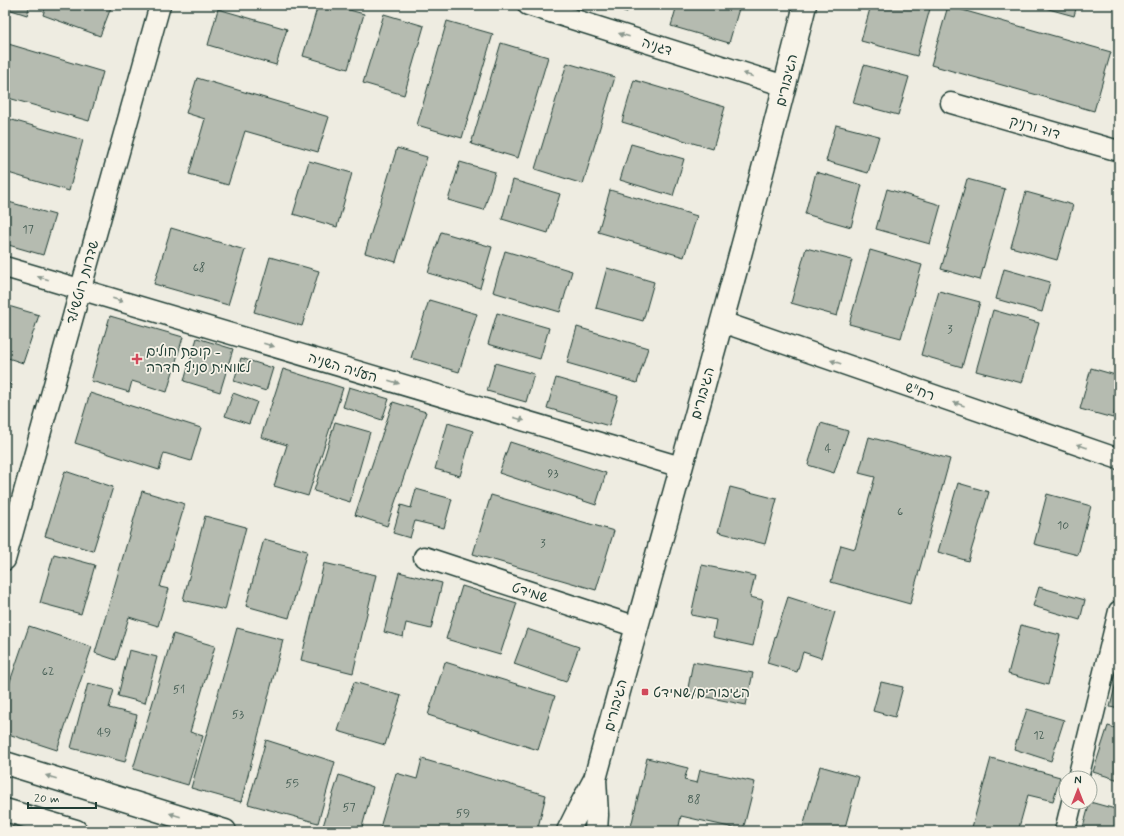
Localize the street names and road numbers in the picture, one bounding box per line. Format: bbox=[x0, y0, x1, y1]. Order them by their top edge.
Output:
street label: דגניה bbox=[639, 34, 674, 60]
street label: הגיבורים bbox=[772, 52, 802, 108]
street label: דוד ורניק bbox=[1007, 112, 1062, 144]
street label: שדרות רוטשילד bbox=[62, 238, 104, 326]
street label: העליה השניה bbox=[306, 349, 380, 387]
street label: הגיבורים bbox=[687, 365, 719, 421]
street label: רח"ש bbox=[903, 379, 937, 405]
street label: שמידט bbox=[509, 579, 550, 607]
street label: הגיבורים bbox=[600, 677, 632, 733]

